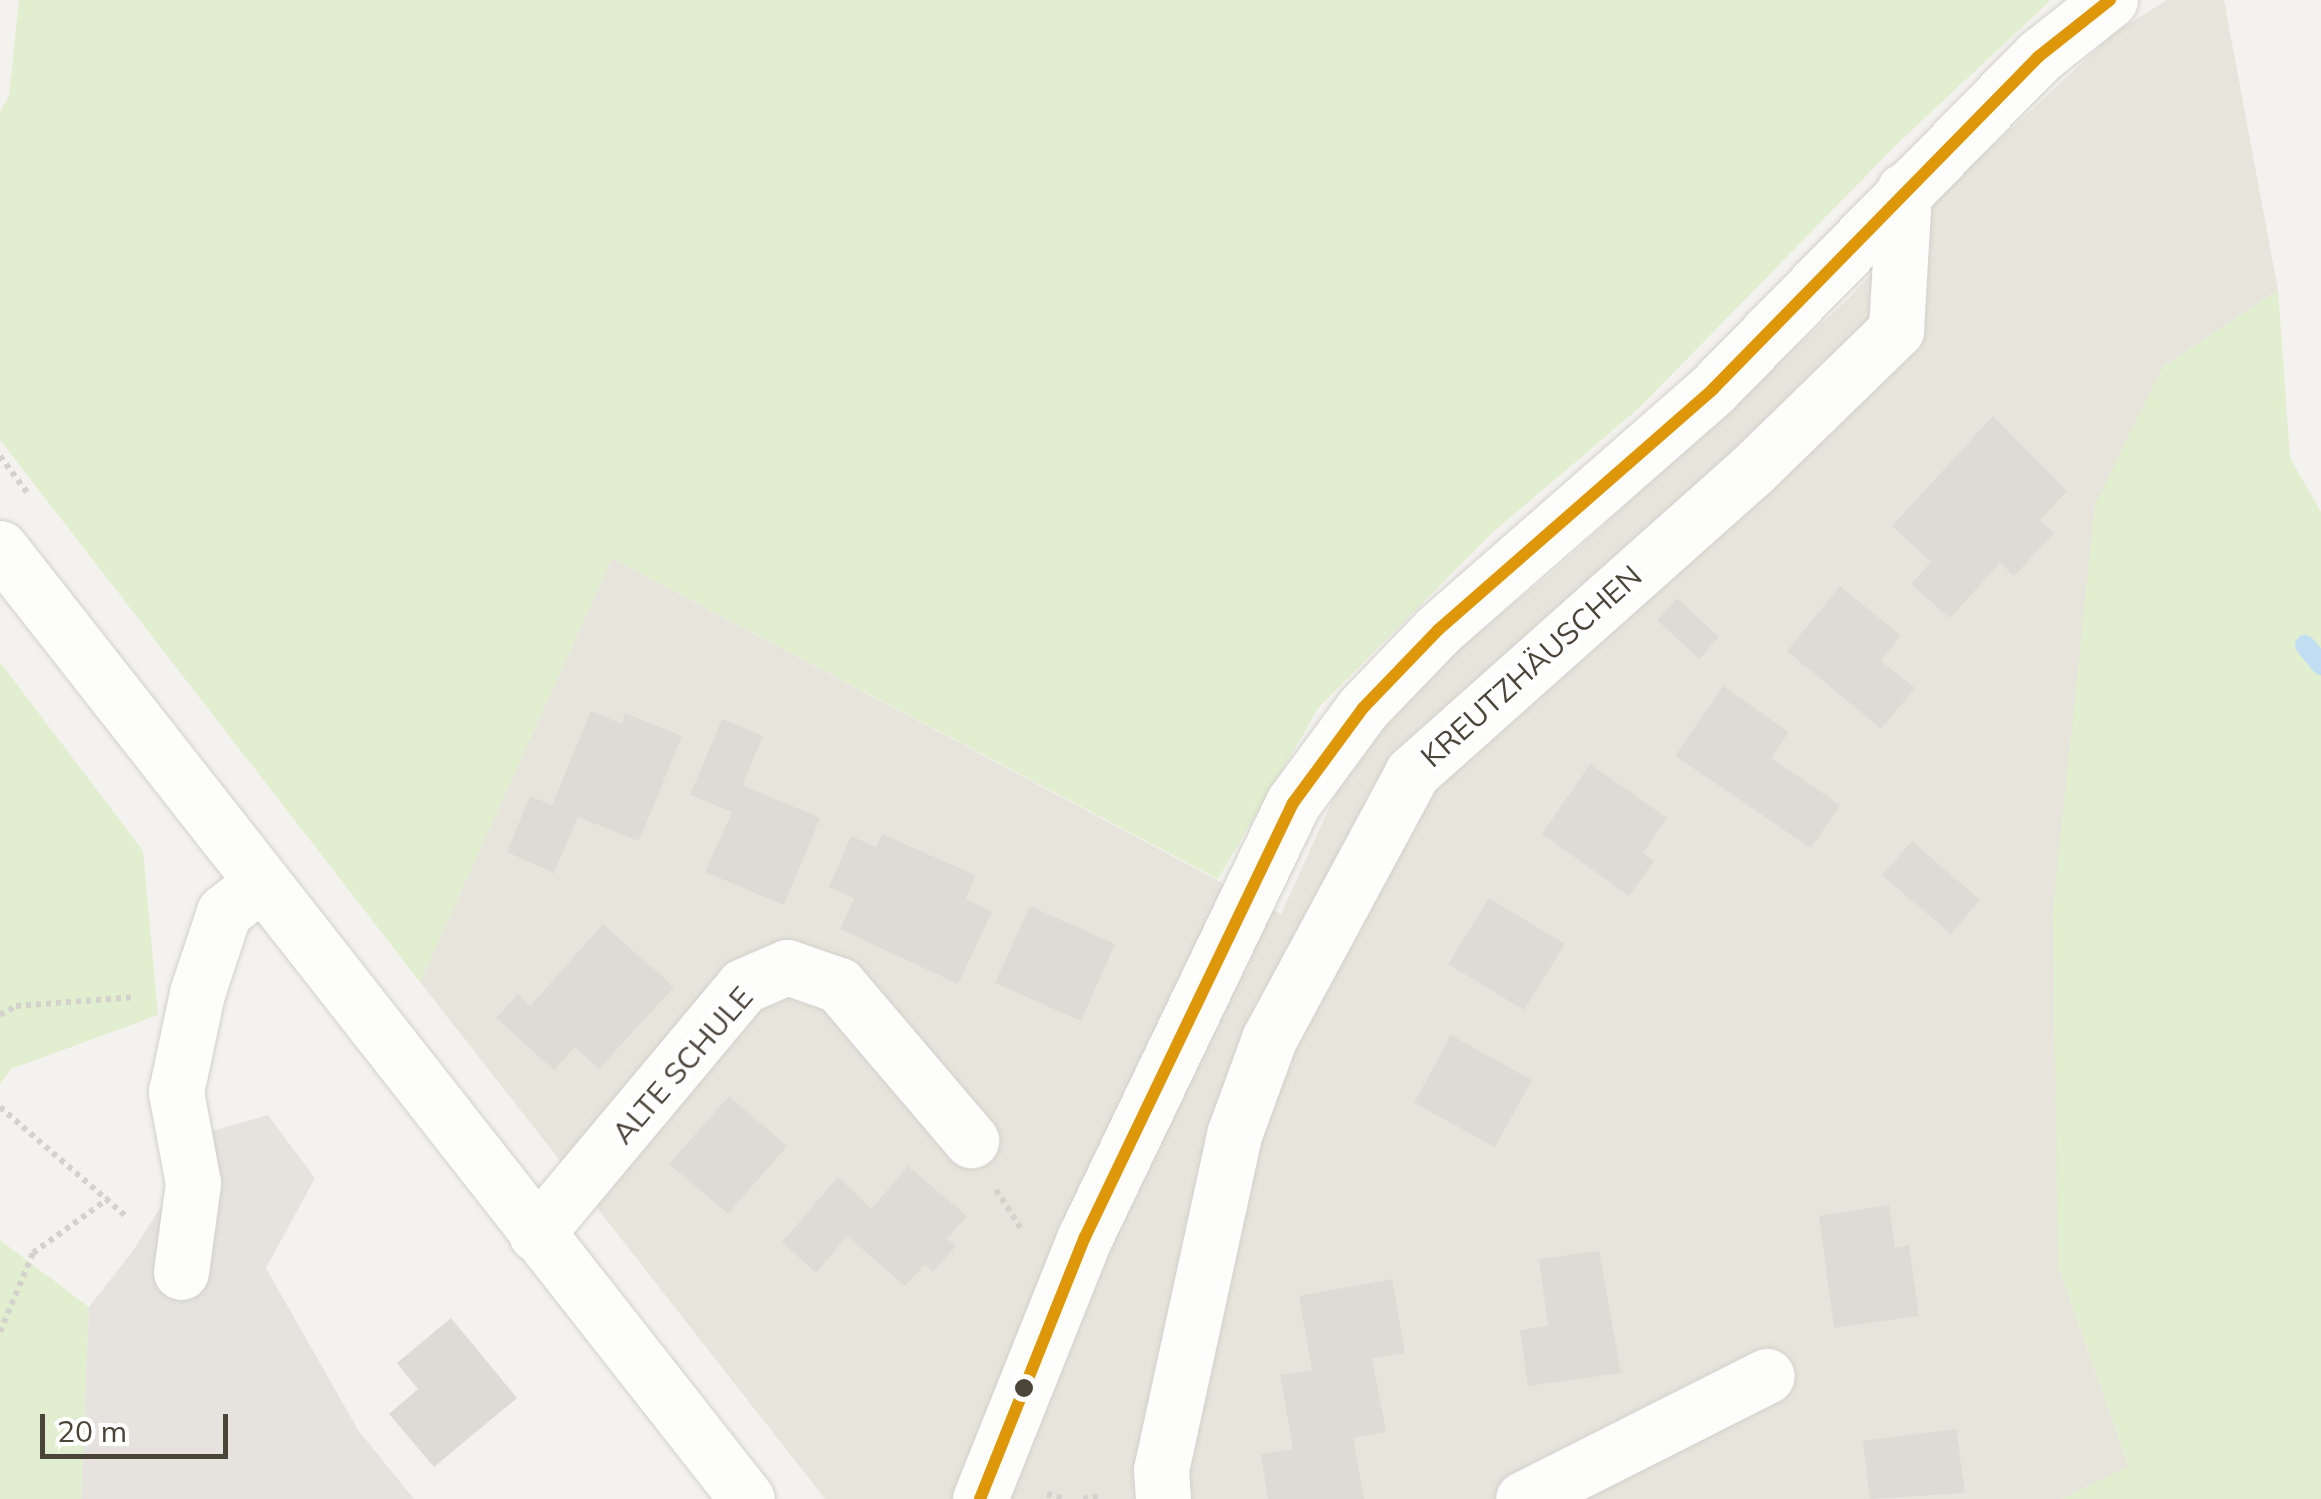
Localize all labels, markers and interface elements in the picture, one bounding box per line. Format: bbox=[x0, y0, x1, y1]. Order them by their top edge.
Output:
street label: KREUTZHÄUSCHEN bbox=[1413, 558, 1649, 774]
street label: ALTE SCHULE bbox=[604, 979, 760, 1151]
unlabelled marker bbox=[1014, 1378, 1034, 1398]
scale bar bbox=[45, 1394, 232, 1456]
text: 20 m bbox=[57, 1412, 127, 1450]

